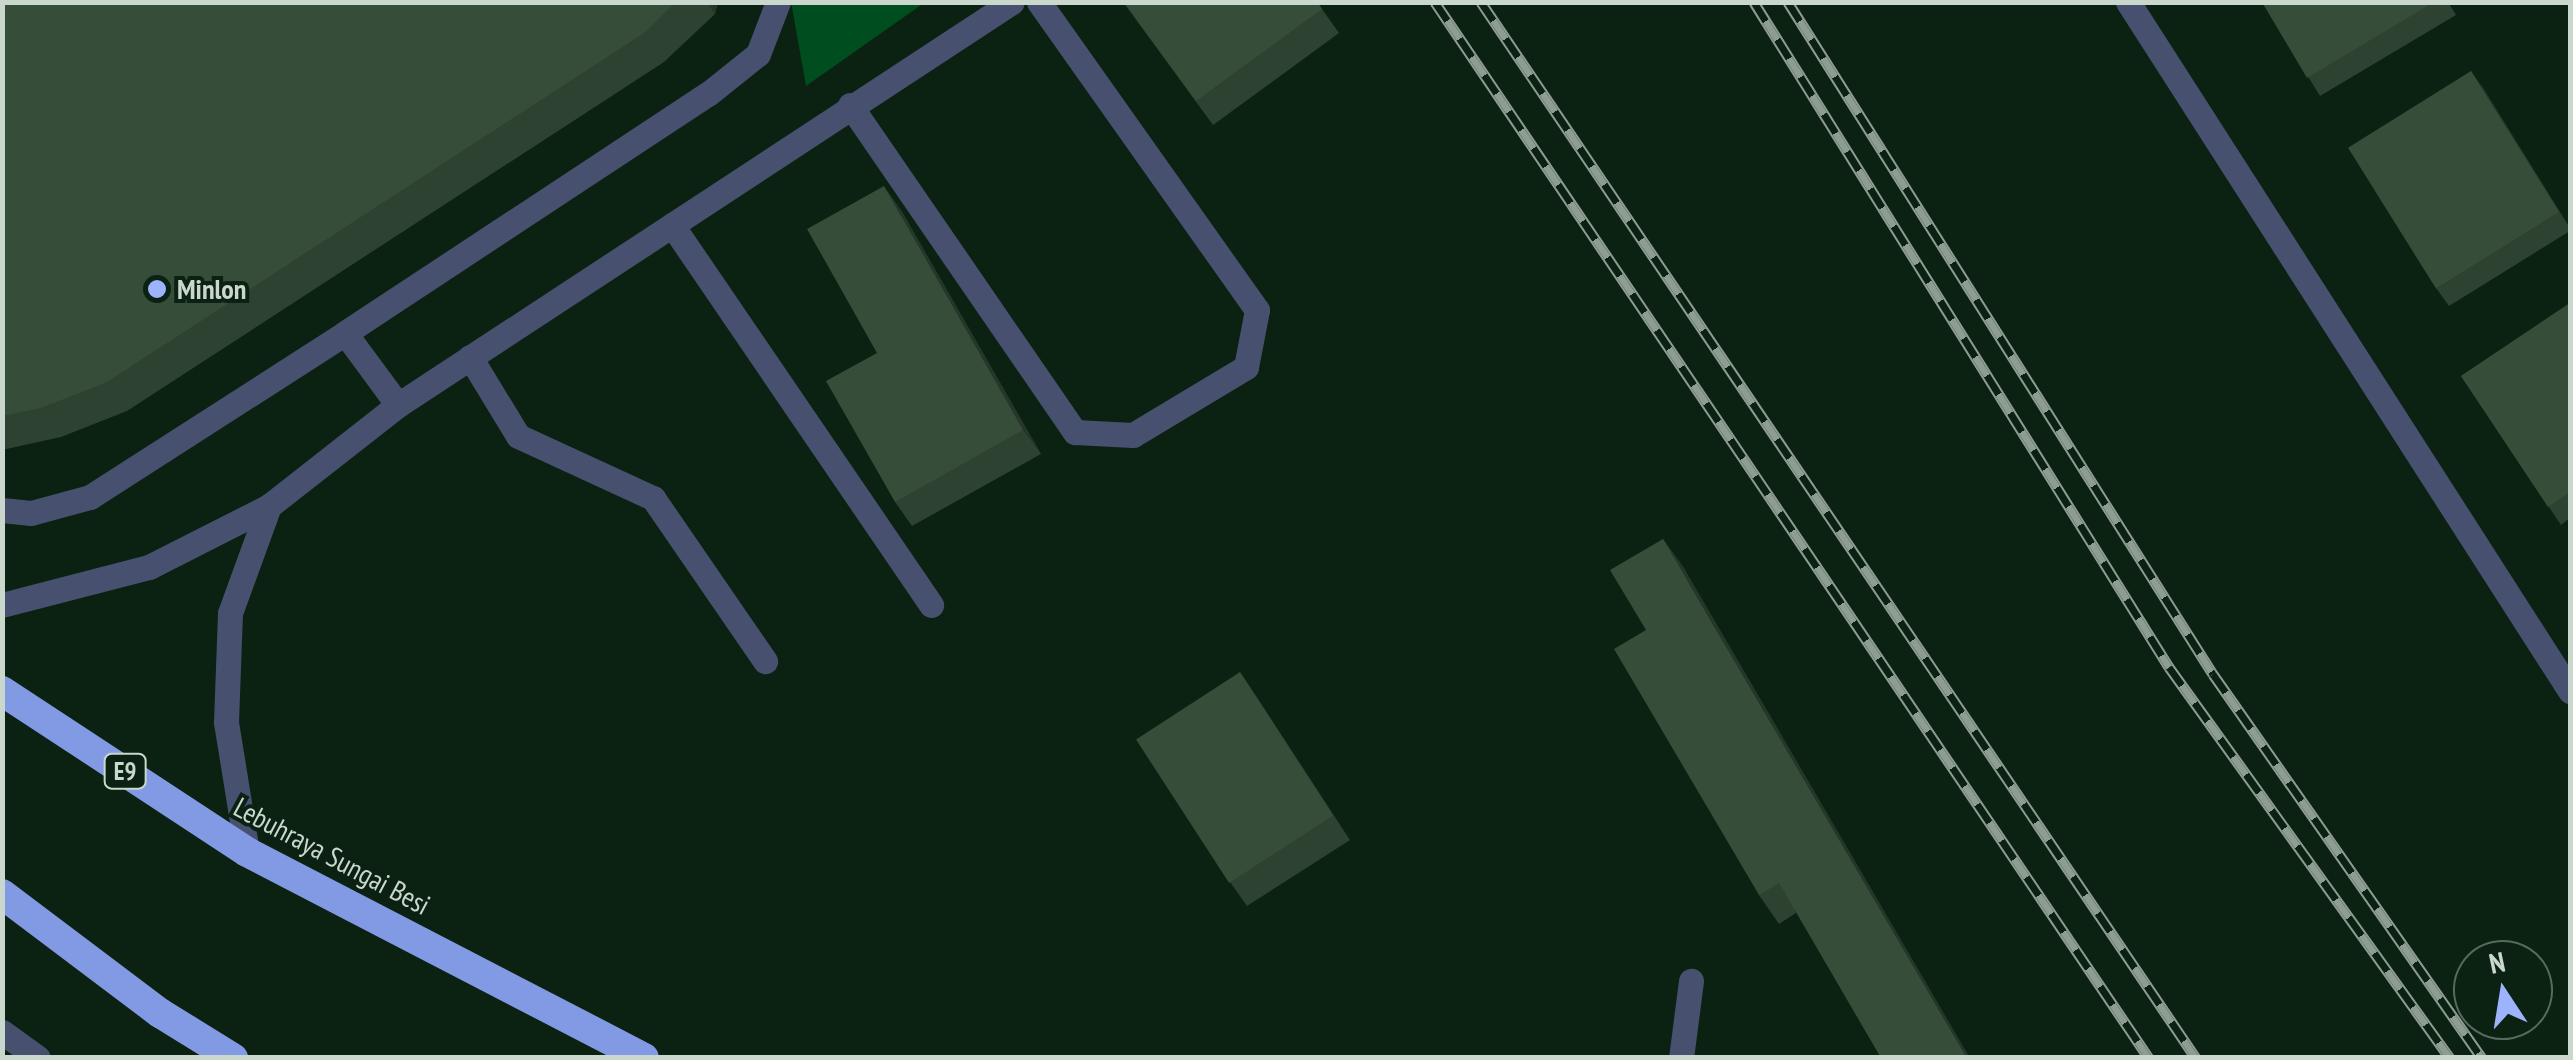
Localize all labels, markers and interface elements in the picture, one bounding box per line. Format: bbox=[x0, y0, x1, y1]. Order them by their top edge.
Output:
place label: Minlon bbox=[177, 272, 246, 306]
marker: Minlon bbox=[146, 278, 168, 300]
road number: E9 bbox=[102, 751, 148, 791]
street label: Lebuhraya Sungai Besi bbox=[228, 790, 436, 922]
north arrow bbox=[2453, 940, 2553, 1040]
text: N bbox=[2486, 942, 2508, 982]

